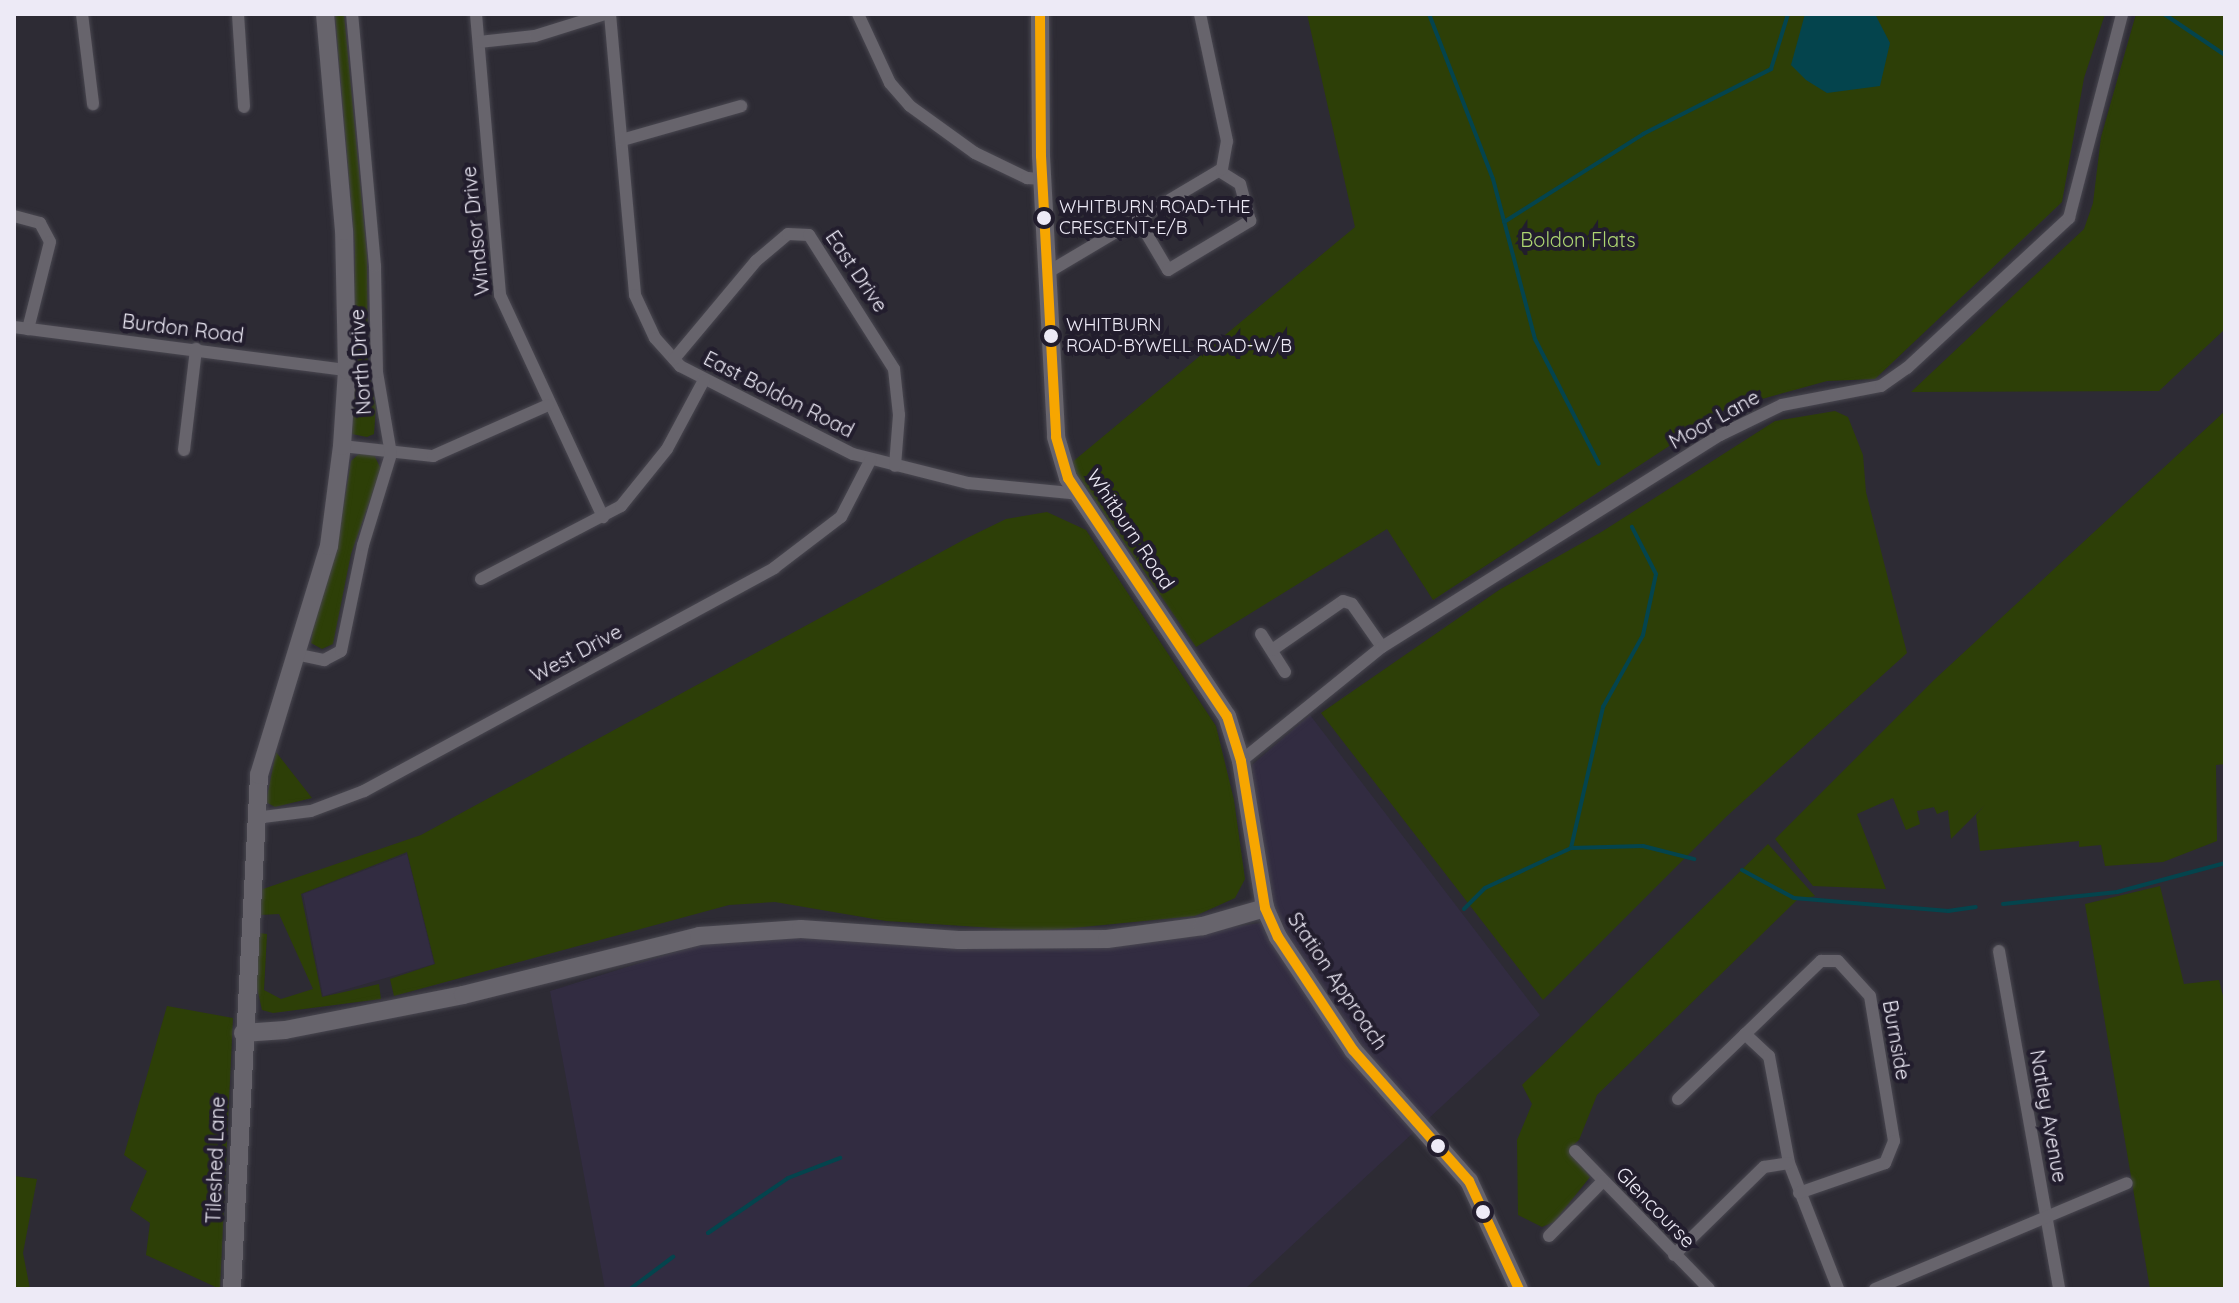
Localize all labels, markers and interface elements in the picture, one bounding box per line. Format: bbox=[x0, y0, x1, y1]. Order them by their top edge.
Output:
street label: Windsor Drive bbox=[456, 165, 494, 297]
place label: WHITBURN ROAD-THE CRESCENT-E/B bbox=[1059, 197, 1251, 240]
marker: WHITBURN ROAD-THE CRESCENT-E/B bbox=[1036, 210, 1052, 226]
street label: East Drive bbox=[821, 226, 893, 316]
park label: Boldon Flats bbox=[1520, 227, 1636, 251]
street label: North Drive bbox=[344, 308, 376, 416]
street label: Burdon Road bbox=[121, 309, 245, 347]
place label: WHITBURN ROAD-BYWELL ROAD-W/B bbox=[1066, 315, 1292, 358]
marker: WHITBURN ROAD-BYWELL ROAD-W/B bbox=[1043, 328, 1059, 344]
street label: East Boldon Road bbox=[700, 346, 858, 442]
street label: Moor Lane bbox=[1665, 384, 1763, 454]
street label: Whitburn Road bbox=[1082, 464, 1180, 594]
street label: West Drive bbox=[526, 619, 626, 687]
street label: Station Approach bbox=[1283, 908, 1393, 1054]
street label: Burnside bbox=[1878, 998, 1916, 1082]
street label: Natley Avenue bbox=[2026, 1048, 2072, 1184]
street label: Tileshed Lane bbox=[201, 1096, 229, 1224]
unlabelled marker bbox=[1430, 1138, 1446, 1154]
street label: Glencourse bbox=[1611, 1161, 1701, 1253]
unlabelled marker bbox=[1475, 1204, 1491, 1220]

